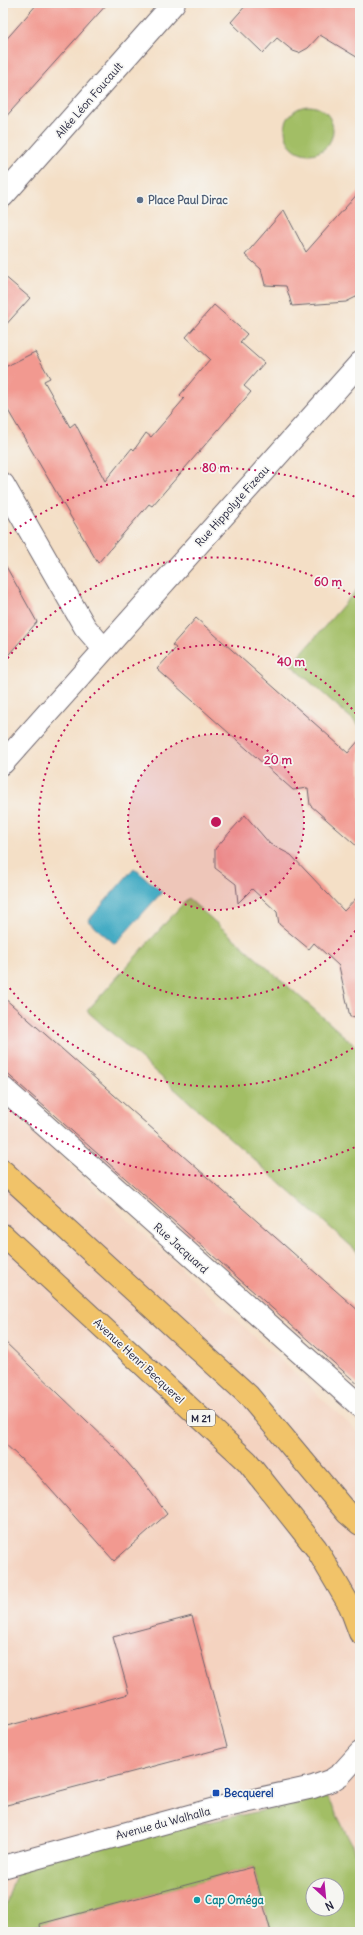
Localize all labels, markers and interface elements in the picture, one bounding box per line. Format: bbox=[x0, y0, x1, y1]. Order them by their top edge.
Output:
street label: Allée Léon Foucault bbox=[52, 59, 126, 141]
place label: Place Paul Dirac bbox=[148, 193, 228, 207]
marker: Place Paul Dirac bbox=[135, 195, 145, 205]
text: 80 m bbox=[202, 460, 231, 475]
street label: Rue Hippolyte Fizeau bbox=[192, 462, 272, 549]
text: 60 m bbox=[314, 574, 343, 589]
text: 40 m bbox=[277, 654, 306, 669]
text: 20 m bbox=[264, 752, 292, 767]
centre of rings bbox=[209, 815, 223, 829]
street label: Rue Jacquard bbox=[151, 1220, 212, 1277]
street label: Avenue Henri Becquerel bbox=[91, 1315, 187, 1407]
road number: M 21 bbox=[187, 1410, 215, 1426]
place label: Becquerel bbox=[224, 1786, 274, 1801]
marker: Becquerel bbox=[211, 1788, 221, 1798]
street label: Avenue du Walhalla bbox=[114, 1804, 212, 1842]
north arrow bbox=[305, 1877, 345, 1917]
place label: Cap Oméga bbox=[205, 1893, 265, 1908]
marker: Cap Oméga bbox=[192, 1895, 202, 1905]
text: N bbox=[323, 1898, 336, 1914]

